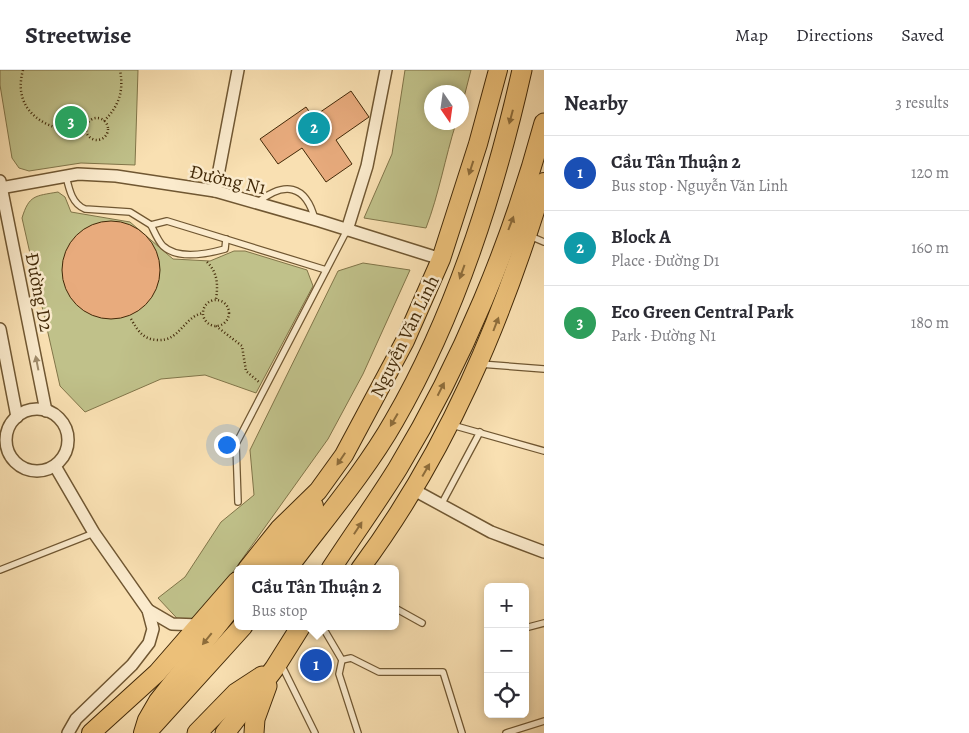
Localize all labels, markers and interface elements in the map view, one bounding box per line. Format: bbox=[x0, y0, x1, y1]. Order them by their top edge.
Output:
text: Streetwise bbox=[25, 19, 131, 51]
text: Map bbox=[735, 23, 768, 47]
text: Directions bbox=[796, 23, 873, 47]
text: Saved bbox=[901, 23, 944, 47]
north arrow bbox=[424, 85, 469, 130]
text: Nearby bbox=[564, 89, 627, 117]
text: 3 results bbox=[895, 92, 949, 114]
pin: 3 bbox=[55, 103, 87, 141]
pin: 2 bbox=[298, 109, 330, 147]
one-way arrow bbox=[507, 110, 515, 125]
text: Cầu Tân Thuận 2 bbox=[611, 149, 741, 175]
street label: Đường N1 bbox=[187, 159, 269, 201]
one-way arrow bbox=[467, 160, 474, 175]
text: 1 bbox=[577, 162, 583, 184]
text: 120 m bbox=[911, 162, 949, 184]
text: Bus stop · Nguyễn Văn Linh bbox=[611, 175, 788, 197]
one-way arrow bbox=[508, 216, 516, 230]
text: Block A bbox=[611, 224, 671, 250]
text: 2 bbox=[576, 237, 584, 259]
text: 160 m bbox=[911, 237, 949, 259]
street label: Đường D2 bbox=[19, 250, 59, 334]
text: Place · Đường D1 bbox=[611, 250, 720, 272]
one-way arrow bbox=[458, 265, 466, 280]
street label: Nguyễn Văn Linh bbox=[364, 271, 446, 402]
text: Eco Green Central Park bbox=[611, 299, 794, 325]
text: 3 bbox=[577, 312, 583, 334]
text: 180 m bbox=[911, 312, 949, 334]
one-way arrow bbox=[492, 316, 500, 331]
text: Park · Đường N1 bbox=[611, 325, 716, 347]
one-way arrow bbox=[32, 355, 40, 371]
one-way arrow bbox=[437, 381, 445, 396]
one-way arrow bbox=[390, 412, 398, 427]
your location bbox=[214, 432, 240, 458]
one-way arrow bbox=[336, 452, 346, 466]
one-way arrow bbox=[421, 463, 430, 477]
one-way arrow bbox=[353, 521, 362, 535]
popup bbox=[234, 565, 399, 630]
text: Cầu Tân Thuận 2 bbox=[252, 574, 381, 600]
map controls bbox=[484, 583, 529, 718]
button: + bbox=[484, 583, 529, 628]
text: Bus stop bbox=[252, 600, 308, 622]
button: − bbox=[484, 628, 529, 673]
one-way arrow bbox=[201, 633, 212, 646]
pin: 1 bbox=[300, 646, 332, 684]
button: locate bbox=[484, 673, 529, 718]

